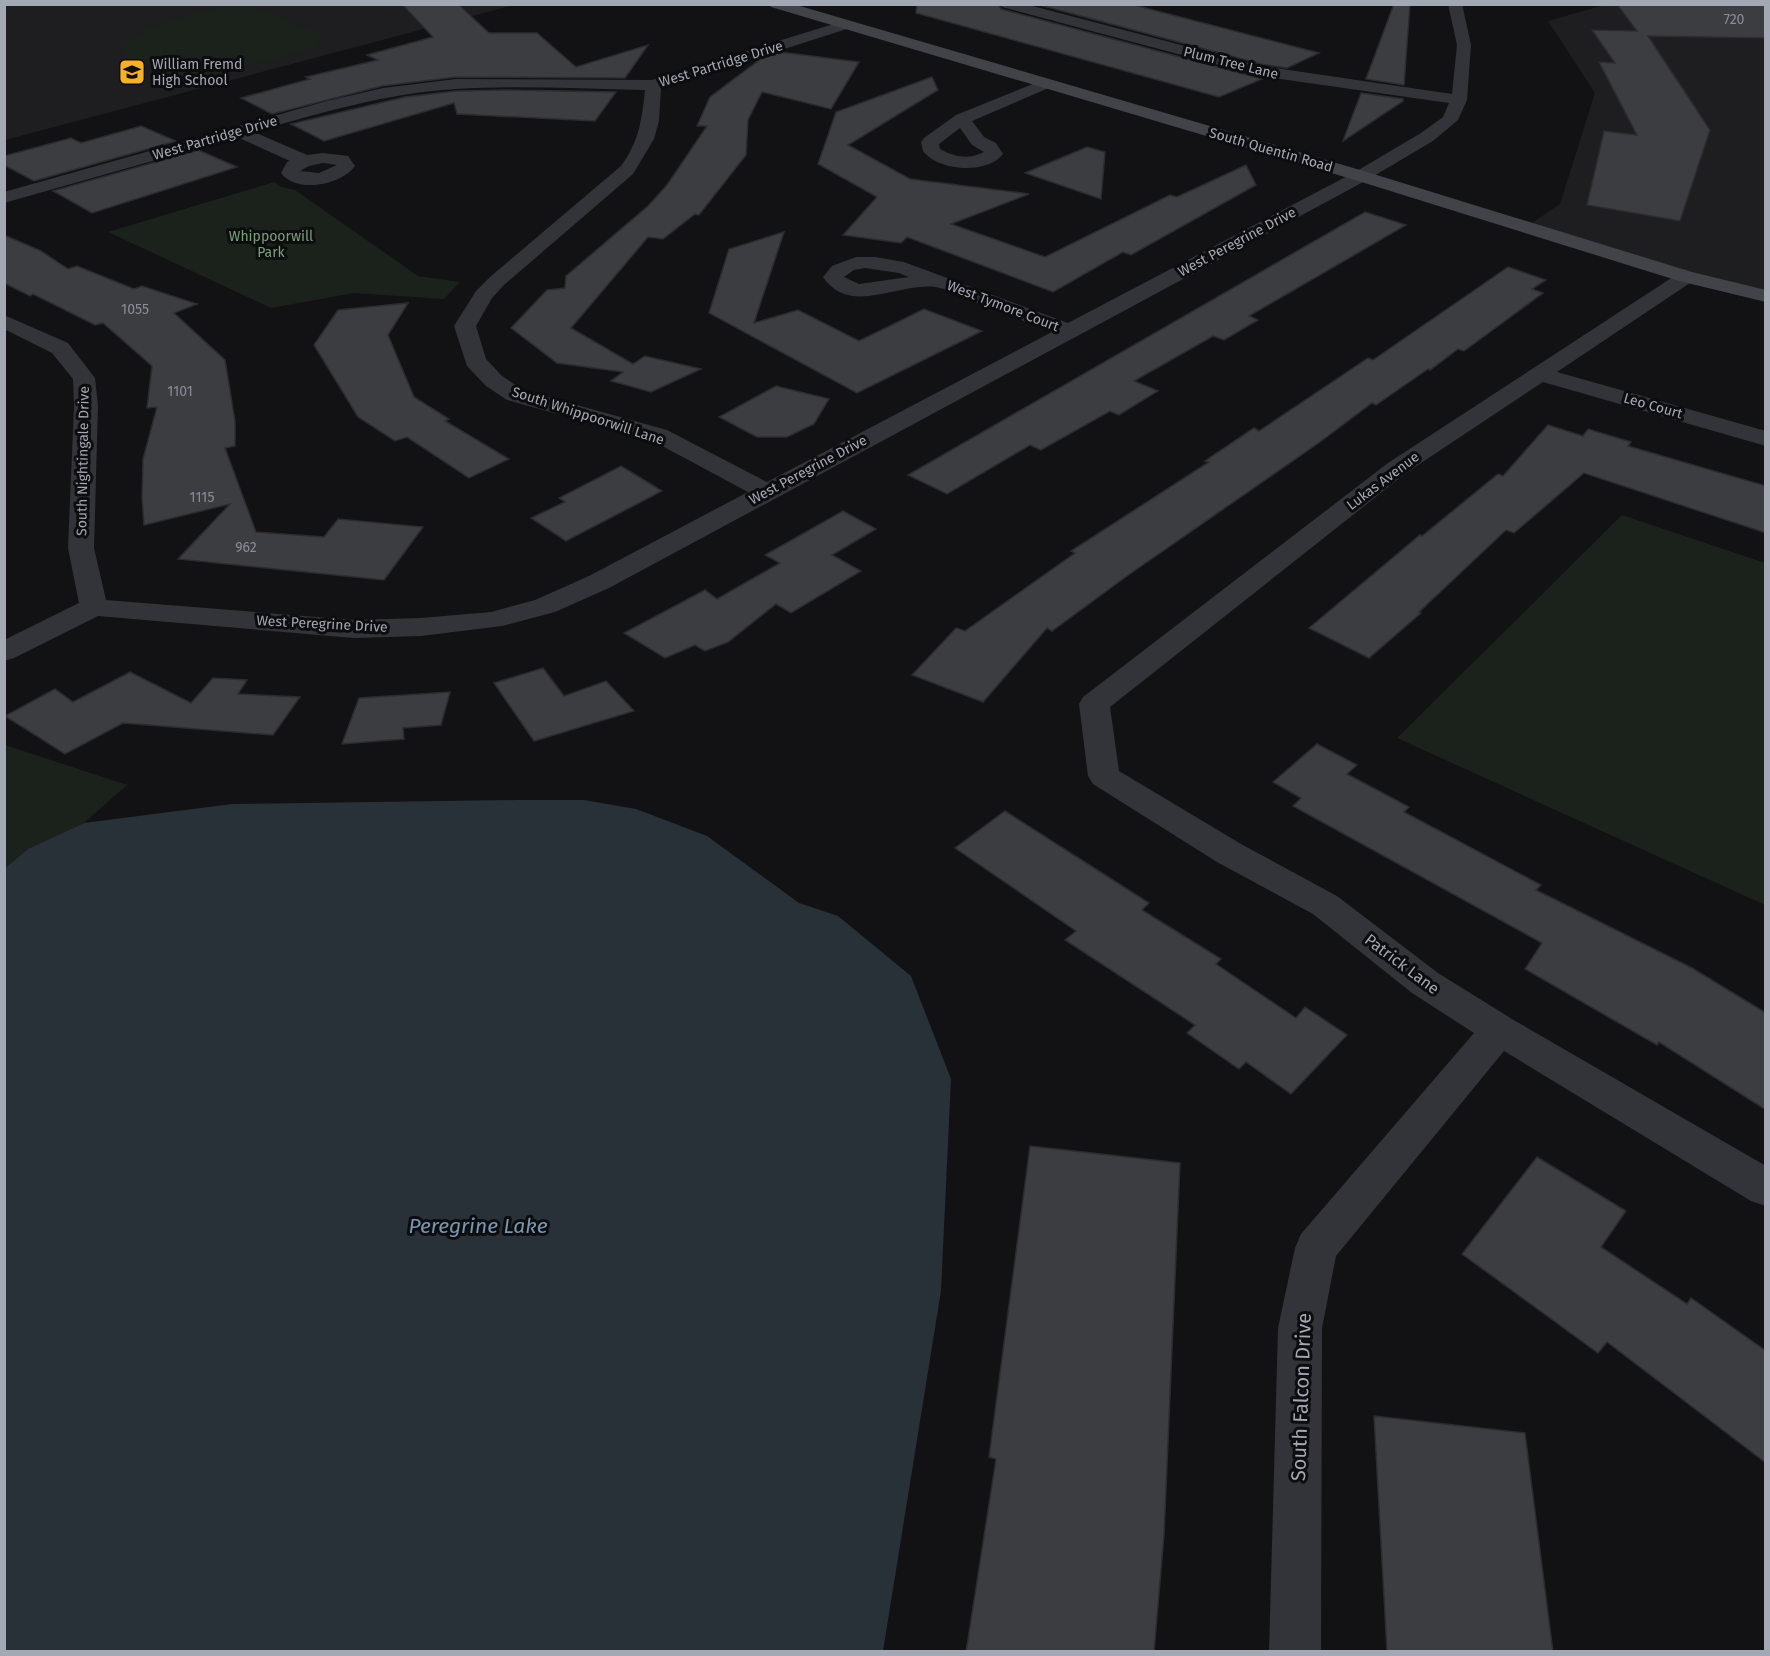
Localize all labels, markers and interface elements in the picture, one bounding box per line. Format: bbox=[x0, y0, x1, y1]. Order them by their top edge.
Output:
house number: 720 bbox=[1724, 11, 1745, 28]
street label: West Partridge Drive bbox=[657, 37, 785, 91]
street label: Plum Tree Lane bbox=[1182, 43, 1280, 83]
place label: William Fremd High School bbox=[152, 56, 242, 89]
school or university icon: William Fremd High School bbox=[117, 57, 147, 87]
street label: West Partridge Drive bbox=[151, 112, 279, 164]
street label: South Quentin Road bbox=[1207, 124, 1335, 176]
street label: West Peregrine Drive bbox=[1175, 204, 1299, 280]
park label: Whippoorwill Park bbox=[229, 228, 313, 261]
street label: West Tymore Court bbox=[945, 277, 1062, 336]
house number: 1055 bbox=[121, 301, 149, 318]
house number: 1101 bbox=[167, 383, 193, 400]
street label: South Whippoorwill Lane bbox=[510, 383, 666, 449]
street label: South Nightingale Drive bbox=[73, 386, 93, 536]
street label: Leo Court bbox=[1622, 389, 1685, 423]
street label: West Peregrine Drive bbox=[746, 432, 870, 508]
street label: Lukas Avenue bbox=[1344, 448, 1422, 514]
house number: 1115 bbox=[190, 489, 214, 506]
house number: 962 bbox=[235, 539, 257, 556]
street label: West Peregrine Drive bbox=[256, 612, 388, 636]
street label: Patrick Lane bbox=[1361, 930, 1443, 998]
water label: Peregrine Lake bbox=[409, 1213, 548, 1239]
street label: South Falcon Drive bbox=[1286, 1312, 1316, 1482]

